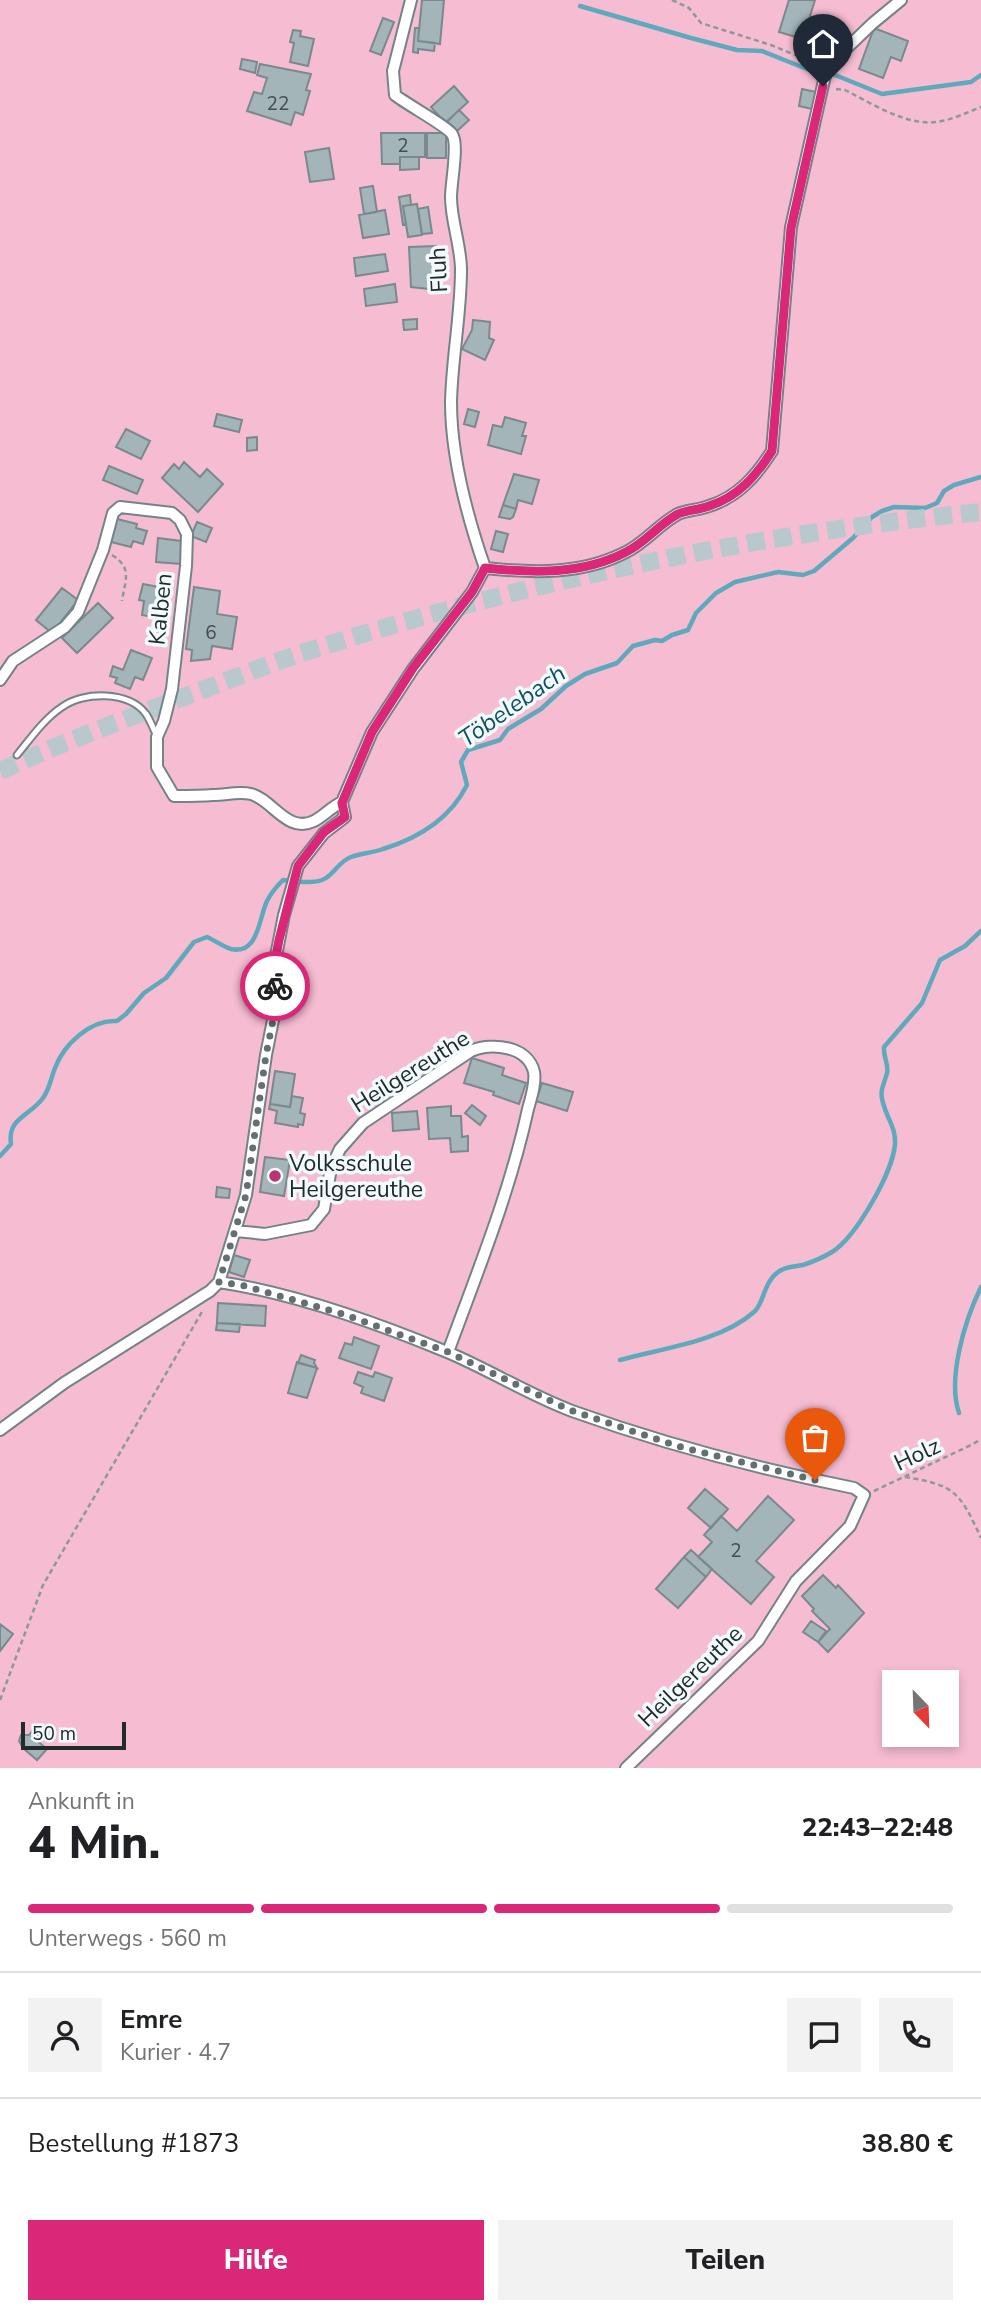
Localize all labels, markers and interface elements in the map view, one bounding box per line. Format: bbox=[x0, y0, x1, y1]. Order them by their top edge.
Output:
pin bbox=[793, 14, 853, 86]
icon: home bbox=[804, 25, 842, 63]
house number: 22 bbox=[267, 91, 289, 117]
house number: 2 bbox=[397, 133, 409, 159]
street label: Fluh bbox=[422, 246, 455, 293]
street label: Kalben bbox=[141, 572, 180, 647]
house number: 6 bbox=[205, 620, 217, 646]
water label: Töbelebach bbox=[452, 657, 572, 755]
courier bbox=[240, 951, 310, 1021]
icon: bike bbox=[256, 967, 294, 1005]
street label: Heilgereuthe bbox=[345, 1023, 475, 1120]
place label: Volksschule Heilgereuthe bbox=[288, 1148, 423, 1205]
marker: Volksschule Heilgereuthe bbox=[267, 1168, 283, 1184]
pin bbox=[785, 1408, 845, 1480]
icon: bag bbox=[796, 1419, 834, 1457]
street label: Holz bbox=[889, 1430, 945, 1479]
house number: 2 bbox=[730, 1538, 742, 1564]
street label: Heilgereuthe bbox=[631, 1619, 749, 1734]
north arrow bbox=[882, 1670, 959, 1746]
map controls bbox=[882, 1670, 959, 1747]
scale bar bbox=[21, 1719, 126, 1751]
text: 50 m bbox=[32, 1721, 76, 1747]
text: Ankunft in bbox=[28, 1786, 135, 1817]
text: 22:43–22:48 bbox=[802, 1810, 953, 1845]
text: 4 Min. bbox=[28, 1811, 160, 1874]
text: Unterwegs · 560 m bbox=[28, 1923, 227, 1954]
button: person bbox=[28, 1998, 102, 2072]
button: chat bbox=[787, 1998, 861, 2072]
button: phone bbox=[879, 1998, 953, 2072]
text: Emre bbox=[120, 2002, 182, 2037]
text: Kurier · 4.7 bbox=[120, 2037, 231, 2068]
text: Bestellung #1873 bbox=[28, 2126, 239, 2161]
text: 38.80 € bbox=[862, 2126, 953, 2161]
button: Hilfe bbox=[28, 2220, 484, 2300]
button: Teilen bbox=[498, 2220, 953, 2300]

